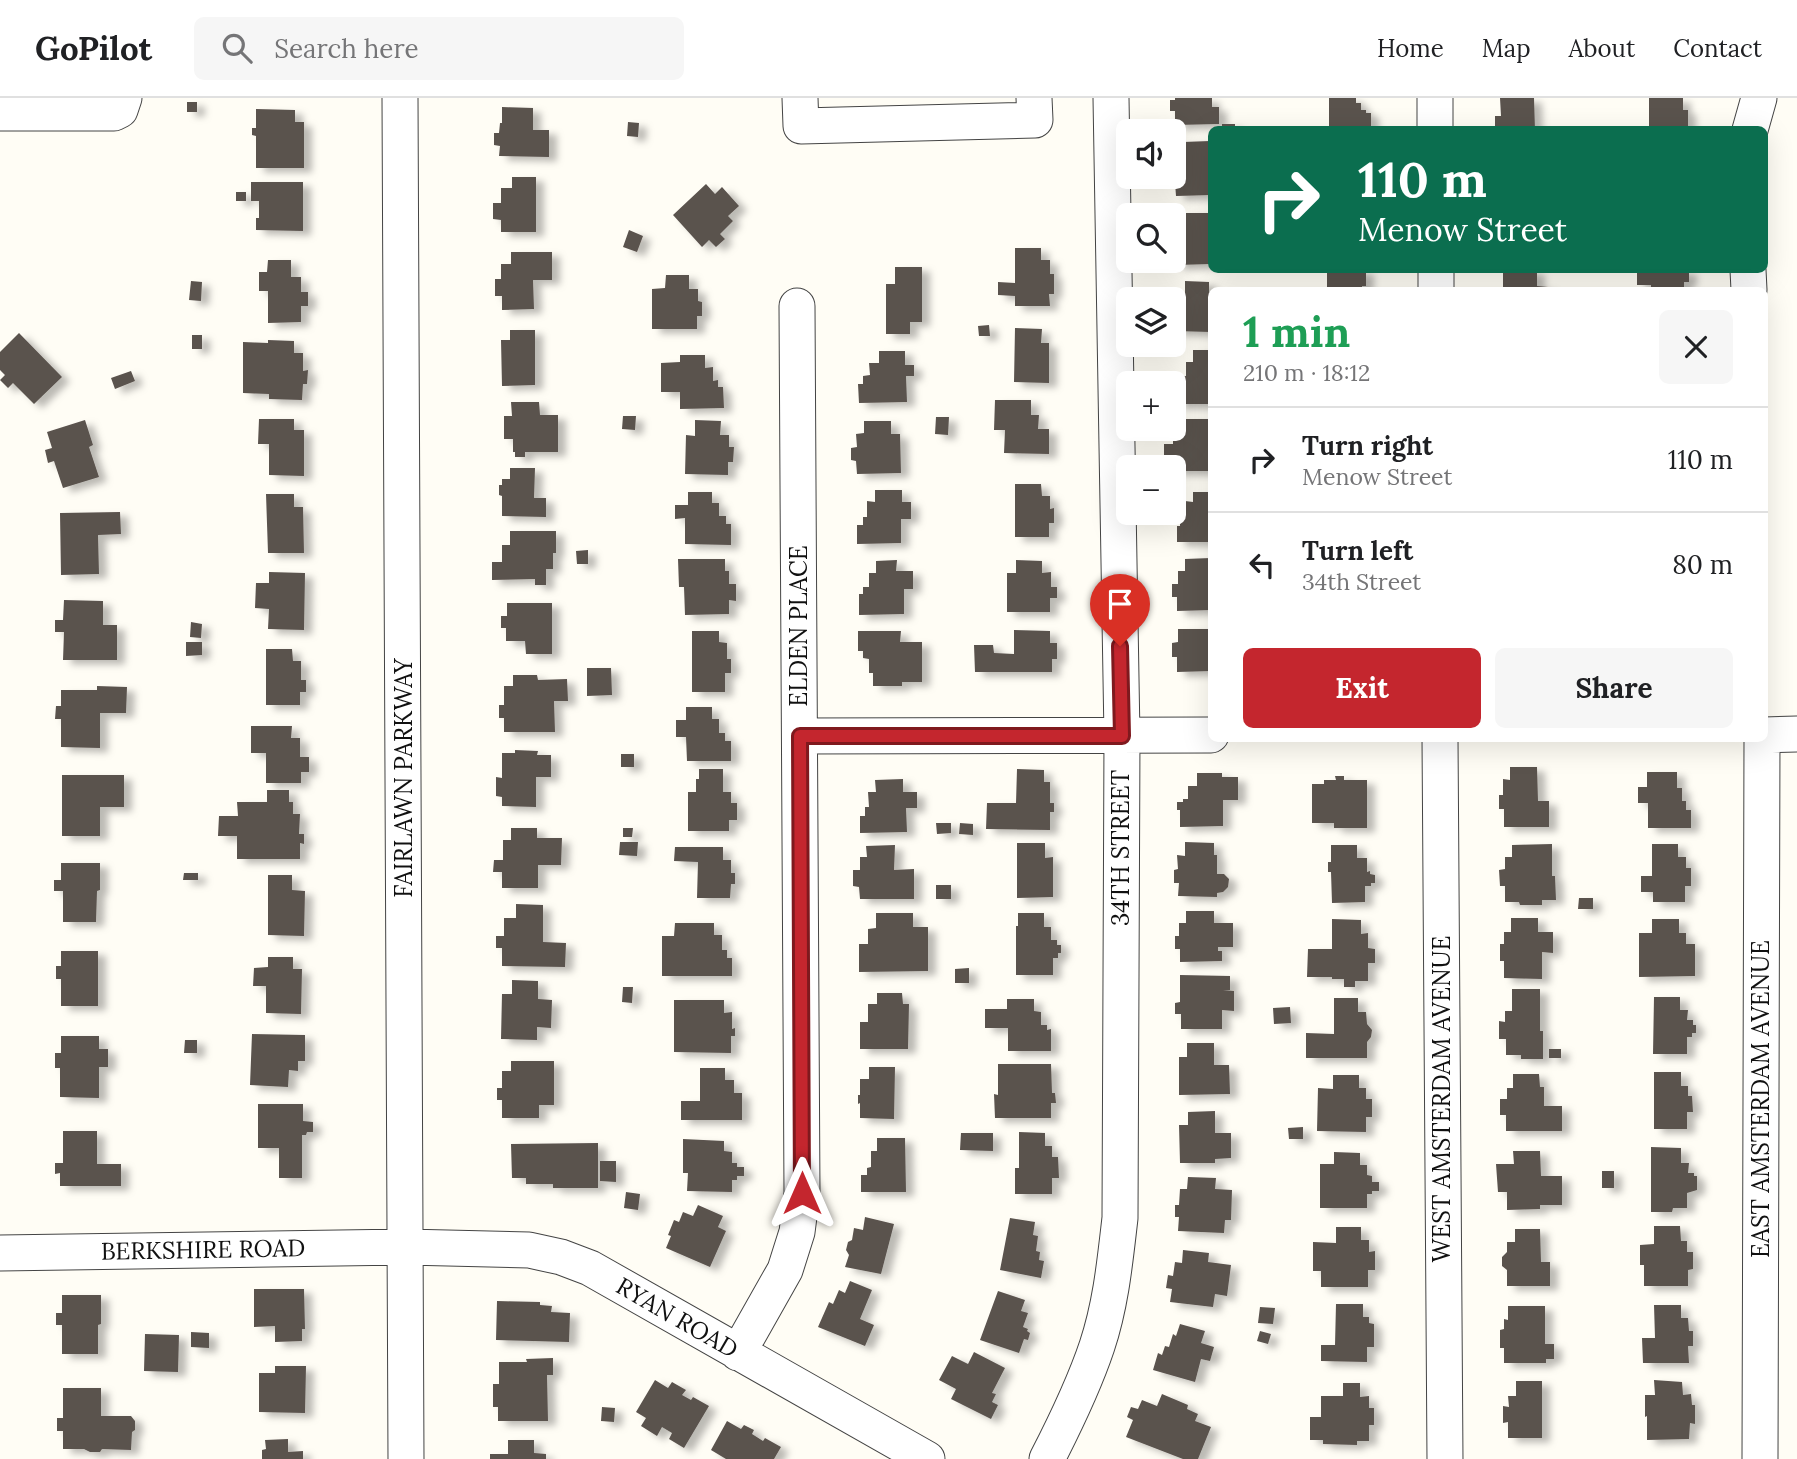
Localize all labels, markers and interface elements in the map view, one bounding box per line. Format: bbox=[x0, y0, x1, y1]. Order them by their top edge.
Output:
search box bbox=[194, 17, 684, 80]
text: GoPilot bbox=[35, 27, 152, 69]
icon: search bbox=[218, 29, 256, 67]
text: Search here bbox=[274, 32, 419, 65]
text: Home bbox=[1377, 33, 1444, 64]
text: Map bbox=[1482, 33, 1531, 64]
text: About bbox=[1569, 33, 1635, 64]
text: Contact bbox=[1673, 33, 1762, 64]
map controls bbox=[1116, 119, 1186, 525]
button: sound bbox=[1116, 119, 1186, 189]
text: 110 m bbox=[1358, 148, 1487, 210]
icon: right bbox=[1243, 154, 1334, 245]
button: search bbox=[1116, 203, 1186, 273]
text: Menow Street bbox=[1358, 209, 1567, 250]
button: layers bbox=[1116, 287, 1186, 357]
text: 1 min bbox=[1243, 305, 1350, 359]
button: close bbox=[1659, 310, 1733, 384]
text: 210 m · 18:12 bbox=[1243, 358, 1370, 387]
button: + bbox=[1116, 371, 1186, 441]
text: Turn right bbox=[1302, 429, 1433, 462]
icon: right bbox=[1243, 441, 1281, 479]
text: 110 m bbox=[1668, 443, 1733, 476]
button: − bbox=[1116, 455, 1186, 525]
text: Menow Street bbox=[1302, 462, 1452, 491]
text: Turn left bbox=[1302, 534, 1413, 567]
street label: ELDEN PLACE bbox=[783, 545, 814, 707]
icon: left bbox=[1243, 546, 1281, 584]
text: 80 m bbox=[1672, 548, 1733, 581]
text: 34th Street bbox=[1302, 567, 1421, 596]
pin bbox=[1090, 574, 1150, 646]
icon: arrive bbox=[1101, 585, 1139, 623]
button: Exit bbox=[1243, 648, 1481, 728]
button: Share bbox=[1495, 648, 1733, 728]
street label: FAIRLAWN PARKWAY bbox=[388, 657, 419, 898]
street label: 34TH STREET bbox=[1105, 770, 1136, 926]
street label: WEST AMSTERDAM AVENUE bbox=[1426, 936, 1457, 1262]
street label: EAST AMSTERDAM AVENUE bbox=[1745, 940, 1776, 1258]
position arrow bbox=[765, 1156, 839, 1230]
street label: BERKSHIRE ROAD bbox=[100, 1232, 306, 1267]
street label: RYAN ROAD bbox=[611, 1270, 744, 1365]

